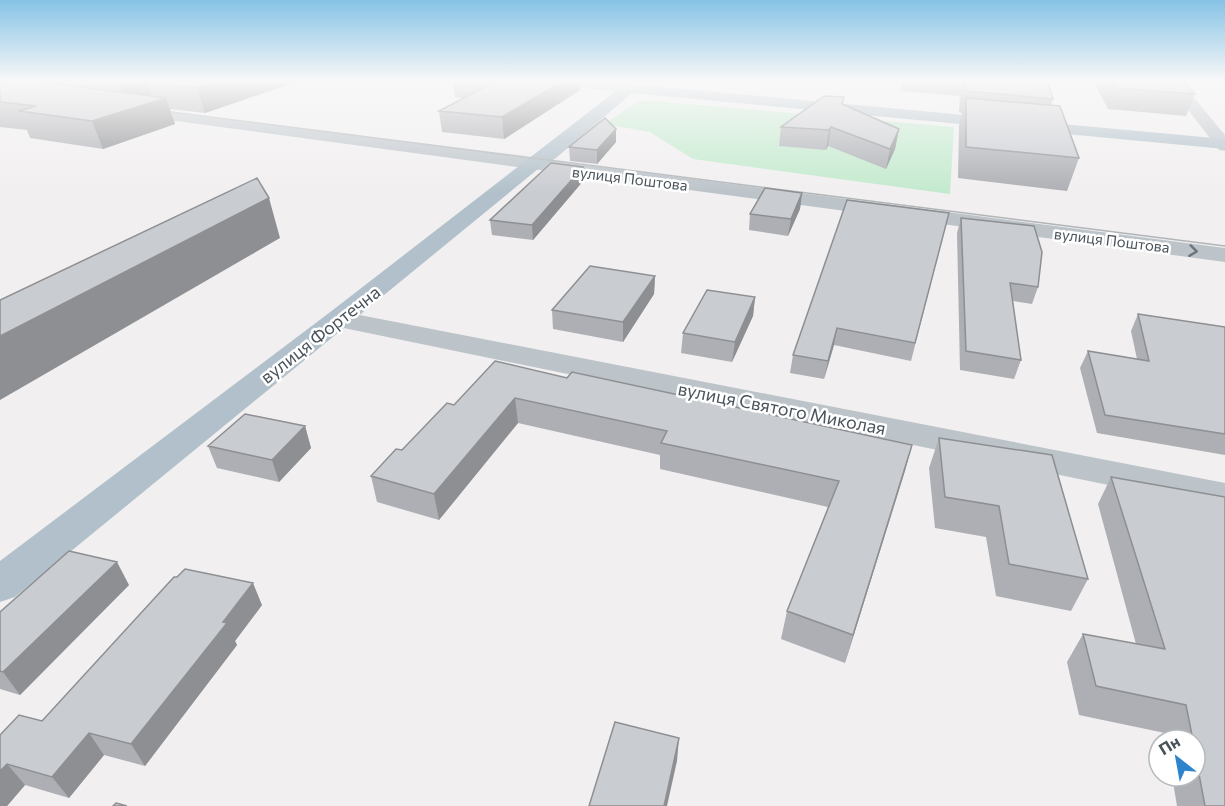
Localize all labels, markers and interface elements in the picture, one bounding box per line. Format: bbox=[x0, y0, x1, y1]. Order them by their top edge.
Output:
street label: вулиця Поштова bbox=[571, 162, 689, 194]
street label: вулиця Поштова bbox=[1053, 224, 1171, 256]
one-way arrow bbox=[1188, 244, 1197, 256]
street label: вулиця Фортечна bbox=[256, 280, 384, 388]
street label: вулиця Святого Миколая bbox=[676, 377, 888, 439]
north arrow bbox=[1147, 728, 1207, 788]
text: Пн bbox=[1155, 731, 1183, 758]

